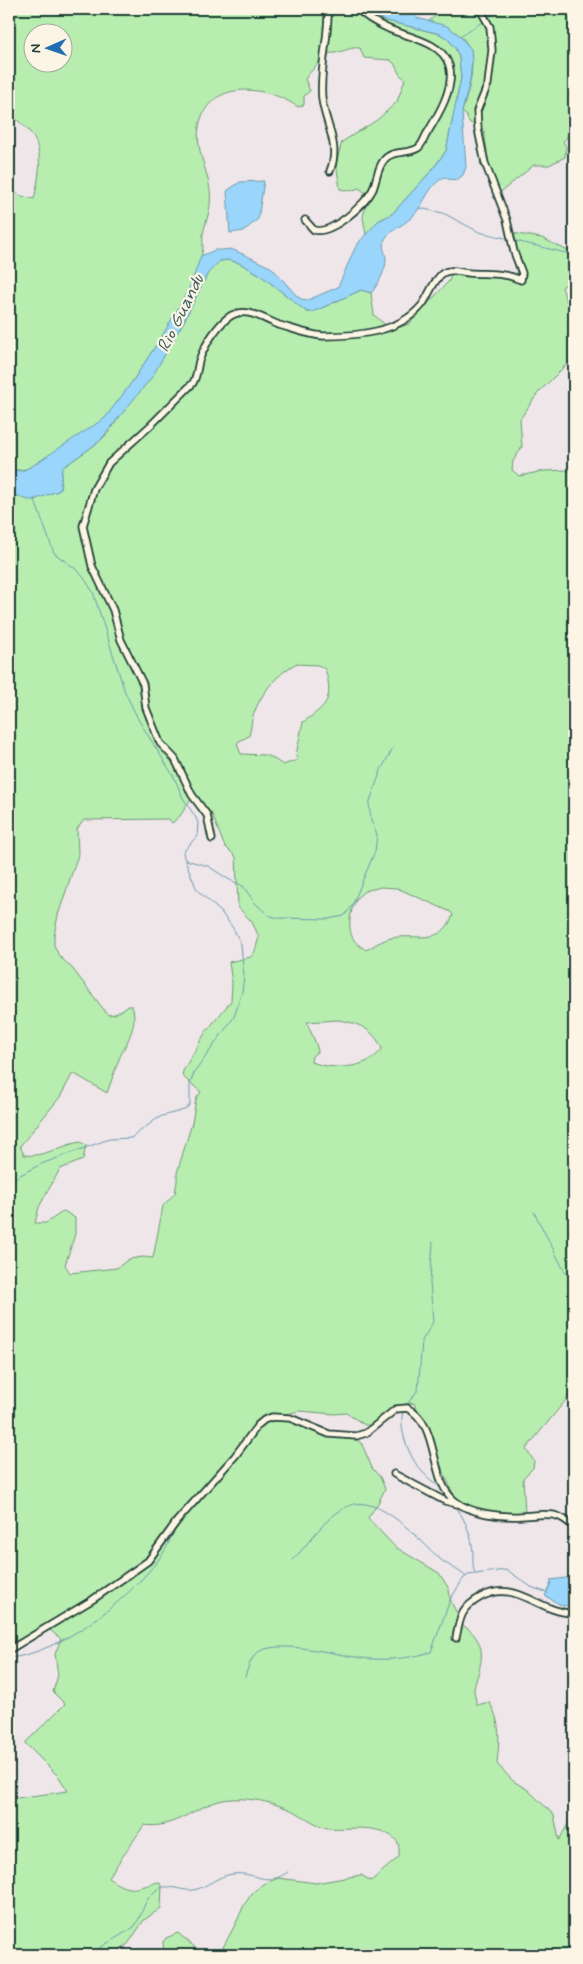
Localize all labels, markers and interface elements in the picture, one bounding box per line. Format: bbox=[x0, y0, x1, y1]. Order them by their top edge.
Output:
north arrow bbox=[22, 22, 72, 72]
text: N bbox=[27, 43, 45, 53]
water label: Rio Guandu bbox=[152, 270, 210, 356]

